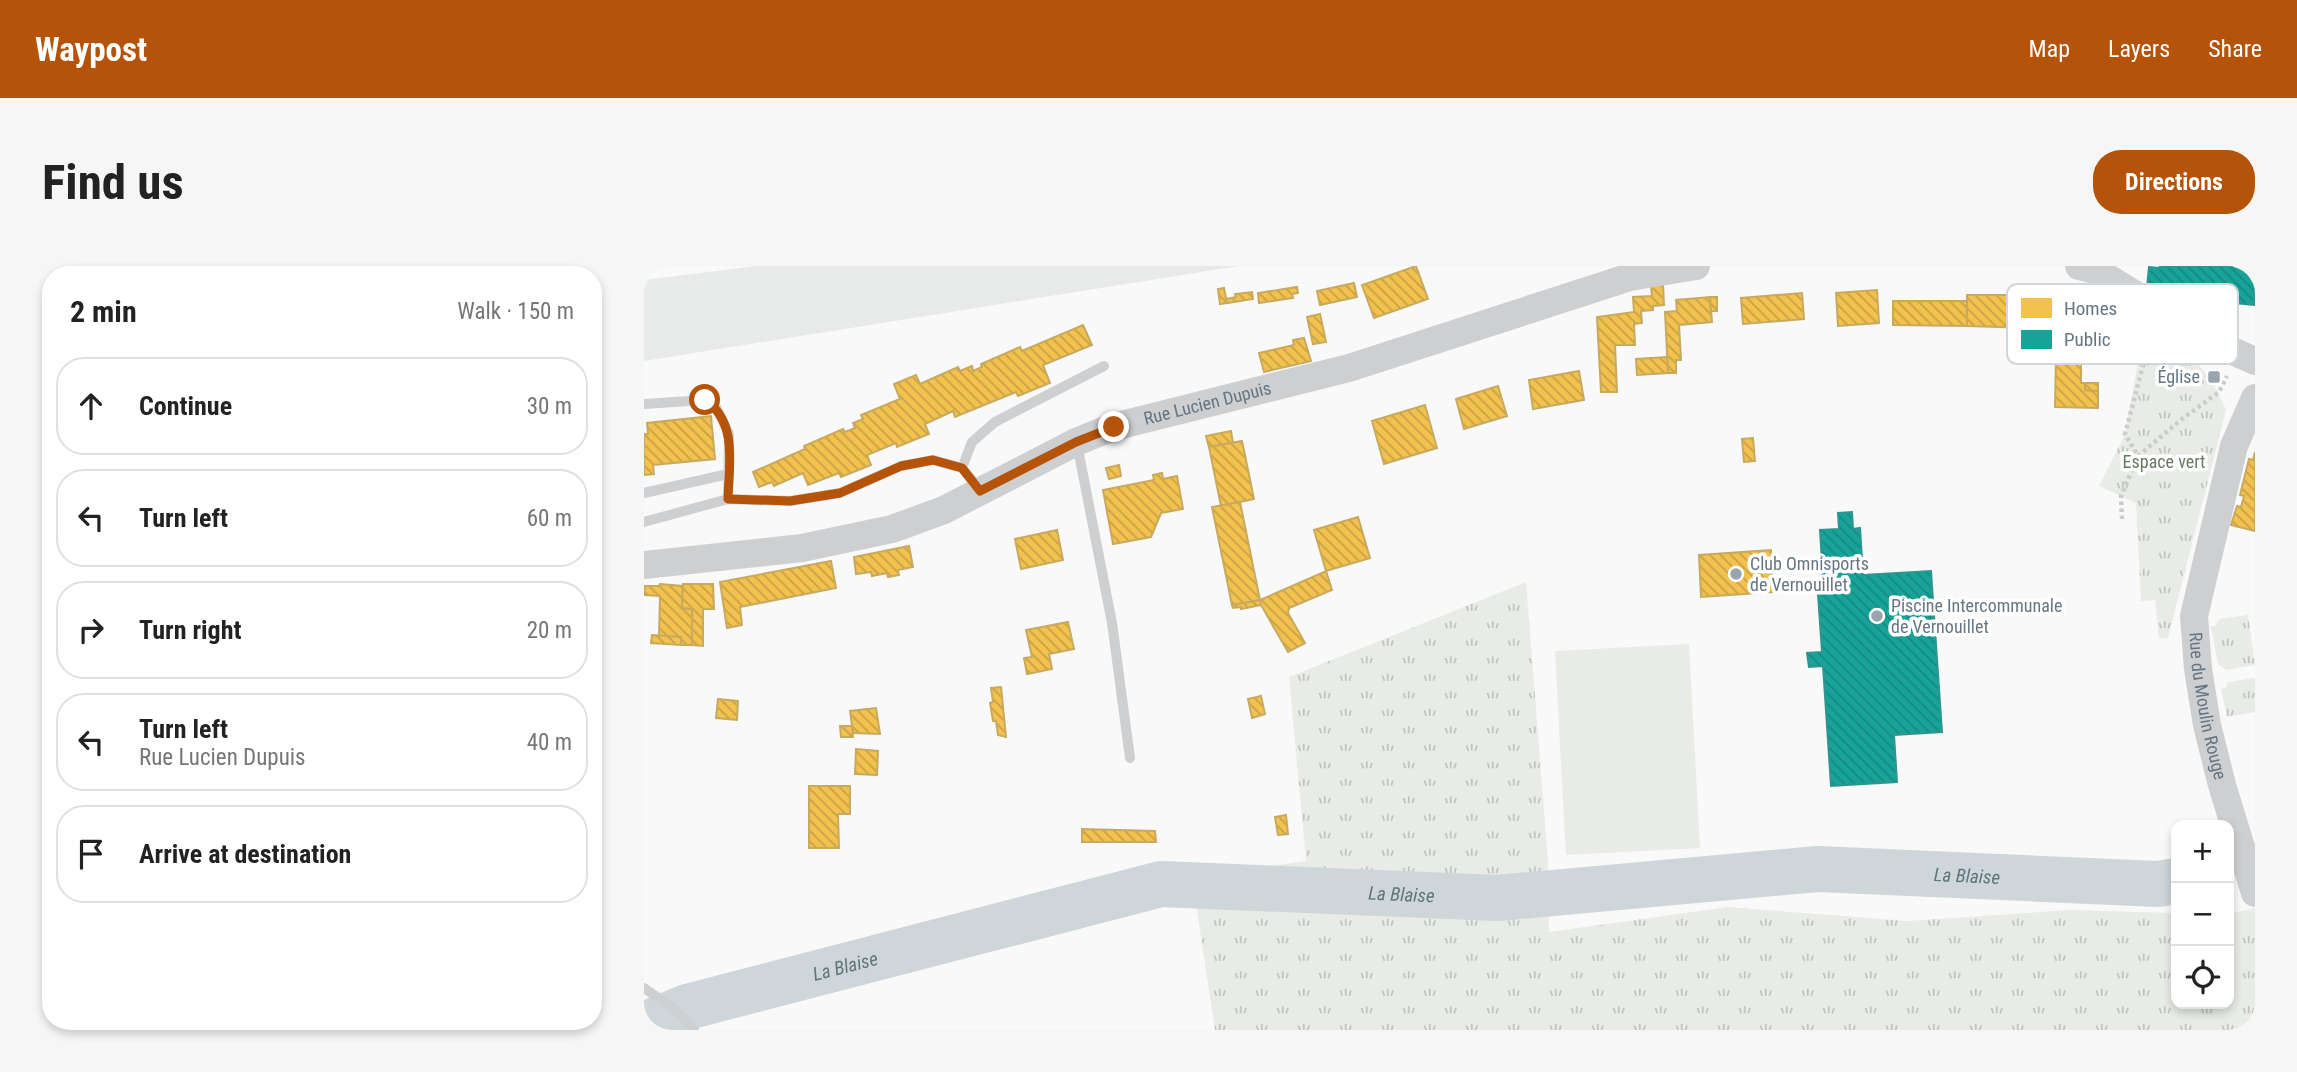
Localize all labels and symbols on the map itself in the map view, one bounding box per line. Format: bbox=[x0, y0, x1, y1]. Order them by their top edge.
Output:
legend bbox=[2007, 284, 2238, 364]
text: Homes bbox=[2064, 297, 2117, 320]
text: Public bbox=[2064, 328, 2111, 351]
place label: Église bbox=[2157, 366, 2200, 387]
marker: Église bbox=[2206, 369, 2222, 385]
street label: Rue Lucien Dupuis bbox=[1141, 377, 1273, 429]
route start bbox=[689, 384, 720, 415]
route end bbox=[1098, 411, 1129, 442]
park label: Espace vert bbox=[2123, 451, 2205, 472]
place label: Club Omnisports de Vernouillet bbox=[1750, 553, 1869, 595]
marker: Club Omnisports de Vernouillet bbox=[1728, 566, 1744, 582]
place label: Piscine Intercommunale de Vernouillet bbox=[1891, 595, 2062, 637]
marker: Piscine Intercommunale de Vernouillet bbox=[1869, 608, 1885, 624]
street label: Rue du Moulin Rouge bbox=[2185, 631, 2231, 782]
water label: La Blaise bbox=[1933, 863, 2001, 889]
water label: La Blaise bbox=[1368, 882, 1435, 907]
water label: La Blaise bbox=[810, 947, 880, 986]

